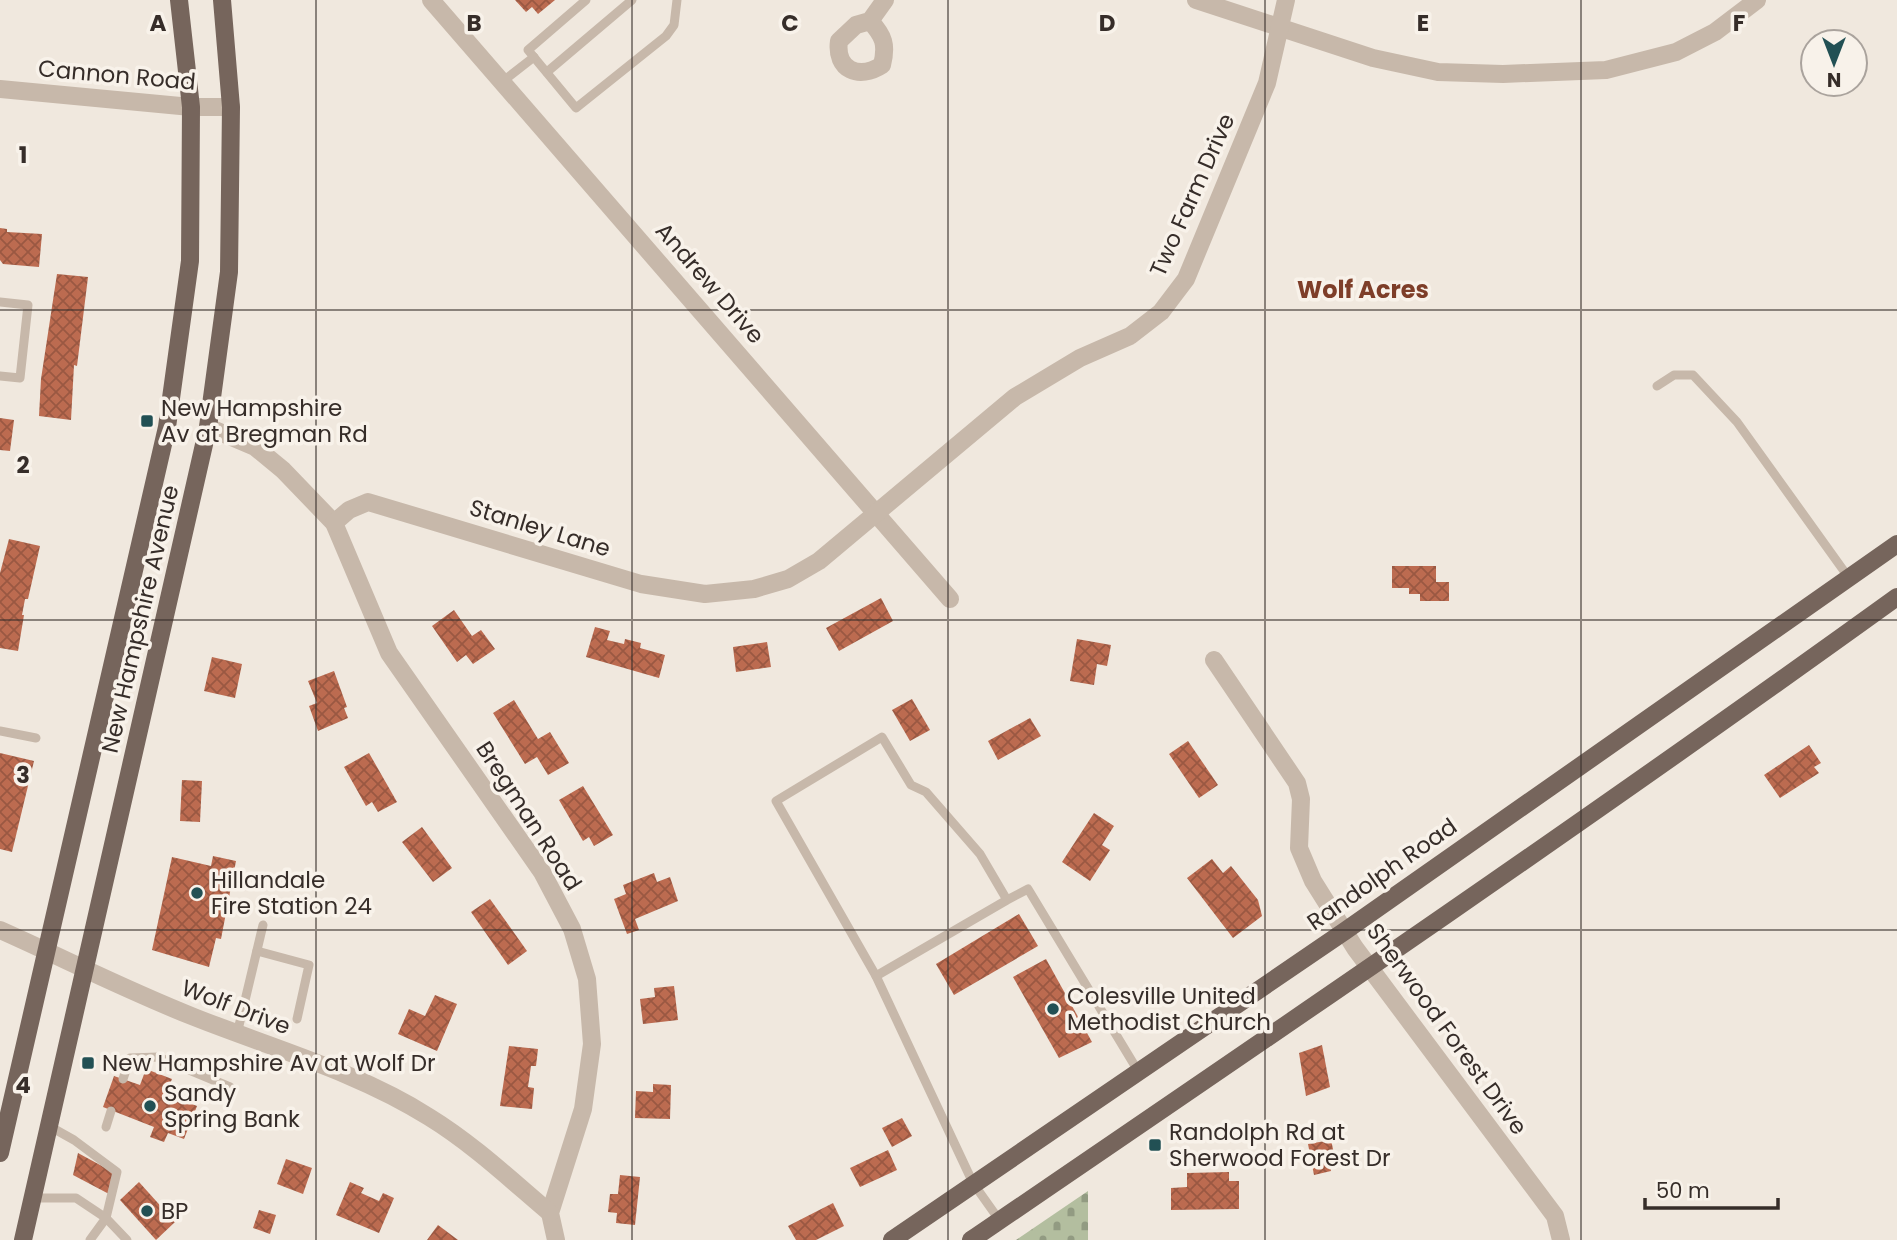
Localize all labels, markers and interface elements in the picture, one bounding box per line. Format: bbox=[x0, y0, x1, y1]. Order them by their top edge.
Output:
text: A bbox=[150, 7, 167, 39]
text: B bbox=[466, 7, 482, 39]
text: C bbox=[781, 7, 799, 39]
text: D bbox=[1099, 7, 1115, 39]
text: E bbox=[1417, 7, 1429, 39]
text: F bbox=[1733, 7, 1745, 39]
north arrow bbox=[1799, 28, 1869, 98]
street label: Cannon Road bbox=[37, 52, 197, 98]
text: N bbox=[1827, 66, 1841, 93]
street label: Two Farm Drive bbox=[1142, 108, 1242, 282]
text: 1 bbox=[19, 139, 27, 171]
street label: Andrew Drive bbox=[648, 215, 772, 351]
district label: Wolf Acres bbox=[1297, 273, 1429, 306]
place label: New Hampshire Av at Bregman Rd bbox=[161, 392, 368, 450]
marker: New Hampshire Av at Bregman Rd bbox=[139, 413, 155, 429]
text: 2 bbox=[16, 449, 30, 481]
street label: New Hampshire Avenue bbox=[94, 482, 186, 756]
street label: Stanley Lane bbox=[466, 491, 614, 565]
street label: Bregman Road bbox=[469, 735, 589, 897]
text: 3 bbox=[16, 759, 30, 791]
street label: Randolph Road bbox=[1301, 810, 1463, 938]
place label: Hillandale Fire Station 24 bbox=[211, 864, 372, 922]
marker: Hillandale Fire Station 24 bbox=[189, 885, 205, 901]
street label: Sherwood Forest Drive bbox=[1359, 917, 1535, 1141]
street label: Wolf Drive bbox=[177, 972, 295, 1042]
place label: Colesville United Methodist Church bbox=[1067, 980, 1271, 1038]
marker: Colesville United Methodist Church bbox=[1045, 1001, 1061, 1017]
place label: New Hampshire Av at Wolf Dr bbox=[102, 1047, 435, 1079]
marker: New Hampshire Av at Wolf Dr bbox=[80, 1055, 96, 1071]
text: 4 bbox=[15, 1069, 31, 1101]
place label: Sandy Spring Bank bbox=[164, 1077, 300, 1135]
marker: Sandy Spring Bank bbox=[142, 1098, 158, 1114]
place label: Randolph Rd at Sherwood Forest Dr bbox=[1169, 1116, 1391, 1174]
marker: Randolph Rd at Sherwood Forest Dr bbox=[1147, 1137, 1163, 1153]
scale bar bbox=[1645, 1166, 1778, 1210]
text: 50 m bbox=[1656, 1176, 1710, 1205]
place label: BP bbox=[161, 1195, 188, 1227]
marker: BP bbox=[139, 1203, 155, 1219]

